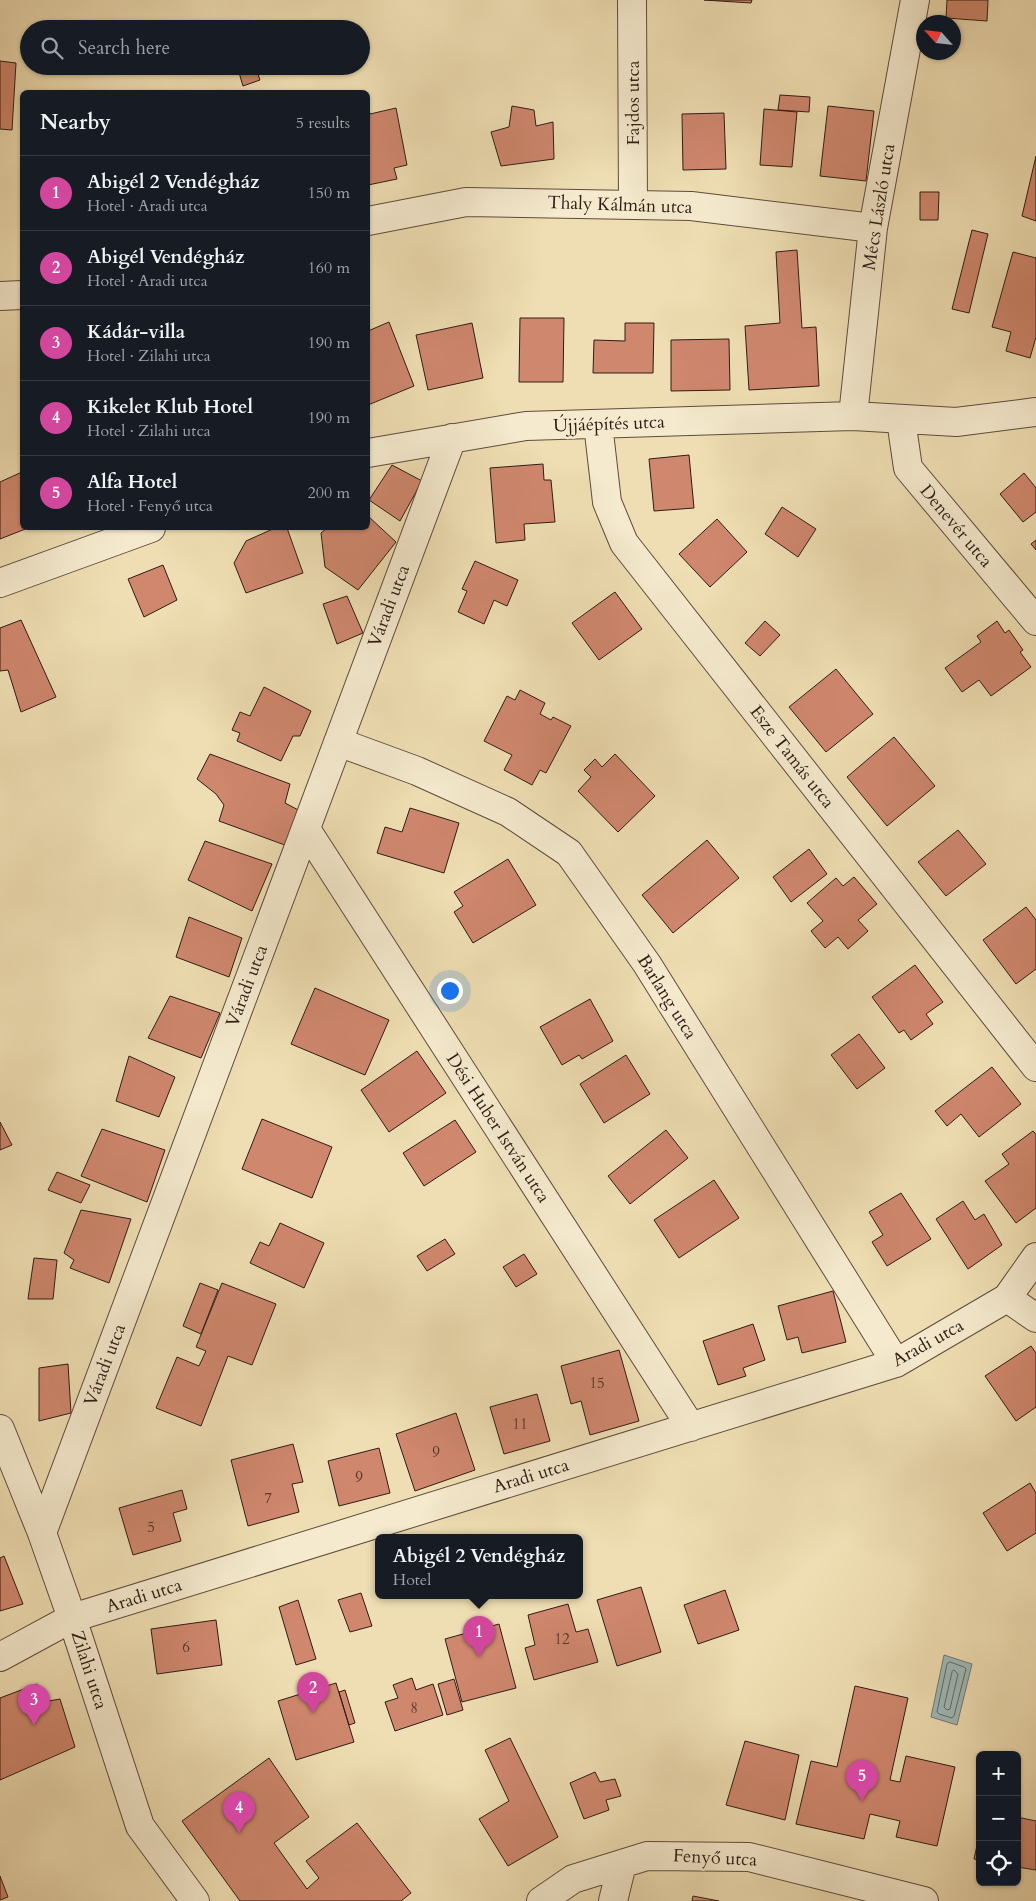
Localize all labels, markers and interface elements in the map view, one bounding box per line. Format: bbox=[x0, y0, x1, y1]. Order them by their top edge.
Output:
north arrow bbox=[916, 15, 961, 60]
search box bbox=[20, 20, 370, 75]
icon: search bbox=[38, 34, 66, 62]
text: Search here bbox=[78, 35, 170, 61]
street label: Fajdos utca bbox=[621, 60, 646, 145]
text: Nearby bbox=[40, 108, 111, 137]
text: 5 results bbox=[296, 112, 350, 134]
street label: Mécs László utca bbox=[857, 142, 901, 272]
text: Abigél 2 Vendégház bbox=[87, 169, 259, 195]
text: 1 bbox=[52, 182, 60, 204]
text: 150 m bbox=[308, 182, 350, 204]
street label: Thaly Kálmán utca bbox=[547, 190, 693, 220]
text: Hotel · Aradi utca bbox=[87, 195, 208, 217]
text: Abigél Vendégház bbox=[87, 244, 245, 270]
text: 2 bbox=[52, 257, 60, 279]
text: 160 m bbox=[308, 257, 350, 279]
text: Hotel · Aradi utca bbox=[87, 270, 208, 292]
text: Kádár-villa bbox=[87, 319, 185, 345]
text: 3 bbox=[52, 332, 60, 354]
text: 190 m bbox=[308, 332, 350, 354]
text: Hotel · Zilahi utca bbox=[87, 345, 211, 367]
text: Kikelet Klub Hotel bbox=[87, 394, 253, 420]
text: 4 bbox=[52, 407, 60, 429]
text: 190 m bbox=[308, 407, 350, 429]
street label: Újjáépítés utca bbox=[553, 410, 665, 438]
text: Hotel · Zilahi utca bbox=[87, 420, 211, 442]
text: Alfa Hotel bbox=[87, 469, 177, 495]
street label: Denevér utca bbox=[914, 479, 998, 573]
text: 5 bbox=[52, 482, 60, 504]
text: 200 m bbox=[308, 482, 350, 504]
text: Hotel · Fenyő utca bbox=[87, 495, 213, 517]
street label: Váradi utca bbox=[362, 561, 416, 651]
street label: Esze Tamás utca bbox=[744, 700, 840, 814]
street label: Váradi utca bbox=[220, 941, 274, 1031]
street label: Barlang utca bbox=[631, 950, 703, 1044]
your location bbox=[437, 978, 463, 1004]
street label: Dési Huber István utca bbox=[440, 1048, 556, 1208]
street label: Aradi utca bbox=[888, 1313, 968, 1373]
street label: Váradi utca bbox=[78, 1320, 132, 1410]
house number: 15 bbox=[589, 1373, 605, 1393]
house number: 11 bbox=[512, 1414, 528, 1434]
house number: 9 bbox=[432, 1442, 440, 1462]
street label: Aradi utca bbox=[490, 1453, 572, 1499]
house number: 9 bbox=[355, 1467, 363, 1487]
house number: 7 bbox=[264, 1488, 272, 1508]
house number: 5 bbox=[147, 1517, 155, 1537]
popup bbox=[375, 1534, 583, 1599]
text: Abigél 2 Vendégház bbox=[393, 1543, 565, 1569]
text: Hotel bbox=[393, 1569, 431, 1591]
street label: Aradi utca bbox=[103, 1573, 185, 1619]
pin: 1 bbox=[463, 1616, 495, 1657]
street label: Zilahi utca bbox=[65, 1627, 114, 1713]
house number: 12 bbox=[554, 1629, 570, 1649]
house number: 6 bbox=[182, 1637, 190, 1657]
pin: 2 bbox=[297, 1672, 329, 1713]
pin: 3 bbox=[18, 1684, 50, 1725]
house number: 8 bbox=[410, 1698, 418, 1718]
map controls bbox=[976, 1751, 1021, 1886]
button: + bbox=[976, 1751, 1021, 1796]
pin: 5 bbox=[846, 1760, 878, 1801]
pin: 4 bbox=[223, 1792, 255, 1833]
button: − bbox=[976, 1796, 1021, 1841]
button: locate bbox=[976, 1841, 1021, 1886]
street label: Fenyő utca bbox=[672, 1843, 758, 1873]

